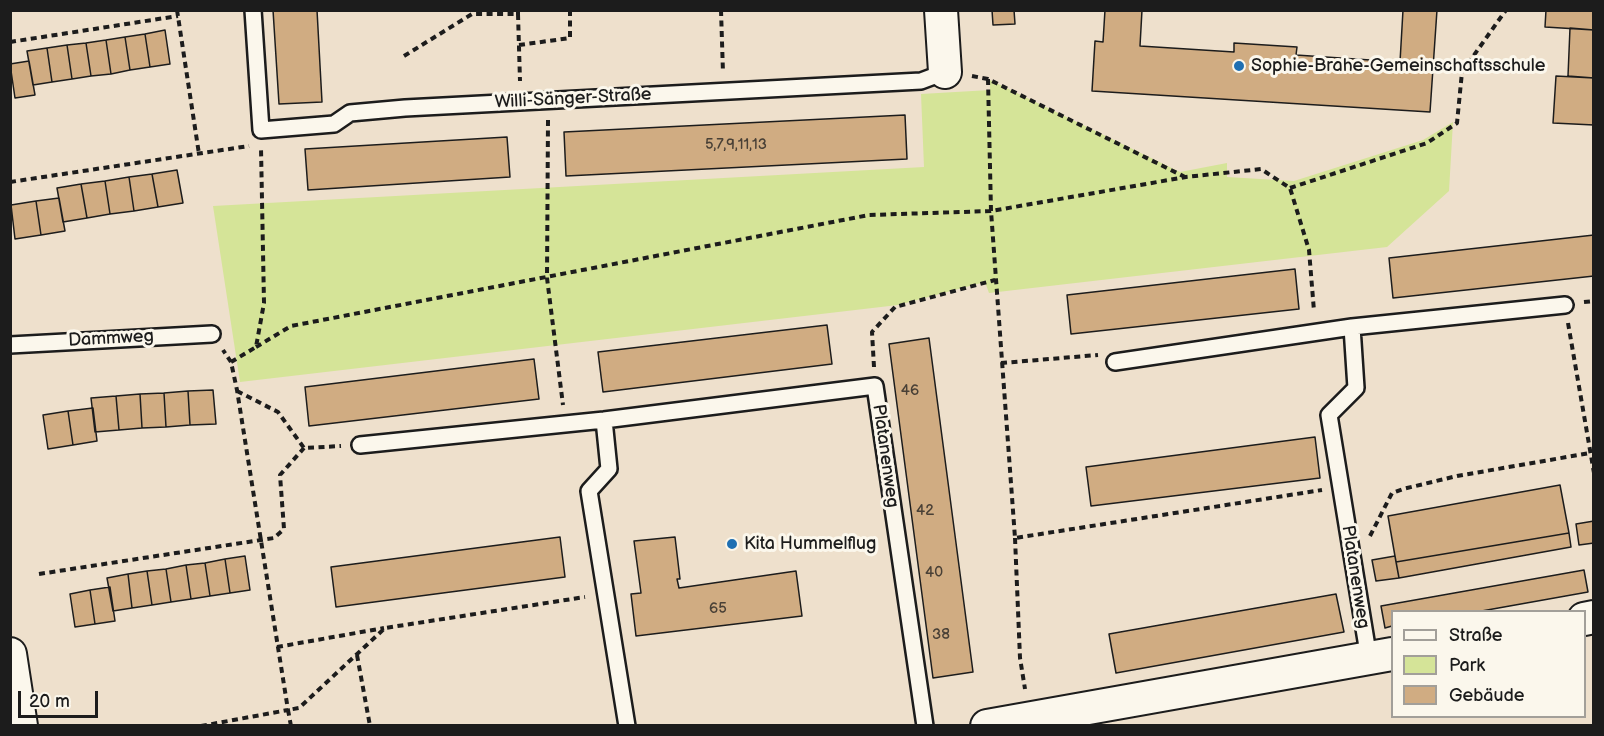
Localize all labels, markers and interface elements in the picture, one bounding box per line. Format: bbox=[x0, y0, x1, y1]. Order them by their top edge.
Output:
place label: Sophie-Brahe-Gemeinschaftsschule bbox=[1251, 55, 1545, 77]
marker: Sophie-Brahe-Gemeinschaftsschule bbox=[1232, 59, 1246, 73]
street label: Willi-Sänger-Straße bbox=[494, 84, 652, 114]
house number: 5,7,9,11,13 bbox=[705, 136, 767, 154]
street label: Dammweg bbox=[68, 326, 154, 352]
house number: 46 bbox=[901, 382, 919, 400]
street label: Platanenweg bbox=[867, 403, 903, 509]
house number: 42 bbox=[916, 502, 934, 520]
street label: Platanenweg bbox=[1336, 524, 1374, 630]
place label: Kita Hummelflug bbox=[744, 533, 876, 555]
marker: Kita Hummelflug bbox=[725, 537, 739, 551]
house number: 40 bbox=[925, 564, 943, 582]
house number: 65 bbox=[709, 600, 727, 618]
legend bbox=[1391, 610, 1586, 718]
text: Straße bbox=[1449, 625, 1502, 646]
house number: 38 bbox=[932, 626, 950, 644]
text: Park bbox=[1449, 655, 1485, 676]
scale bar bbox=[21, 679, 100, 717]
text: Gebäude bbox=[1449, 685, 1525, 706]
text: 20 m bbox=[29, 691, 70, 712]

